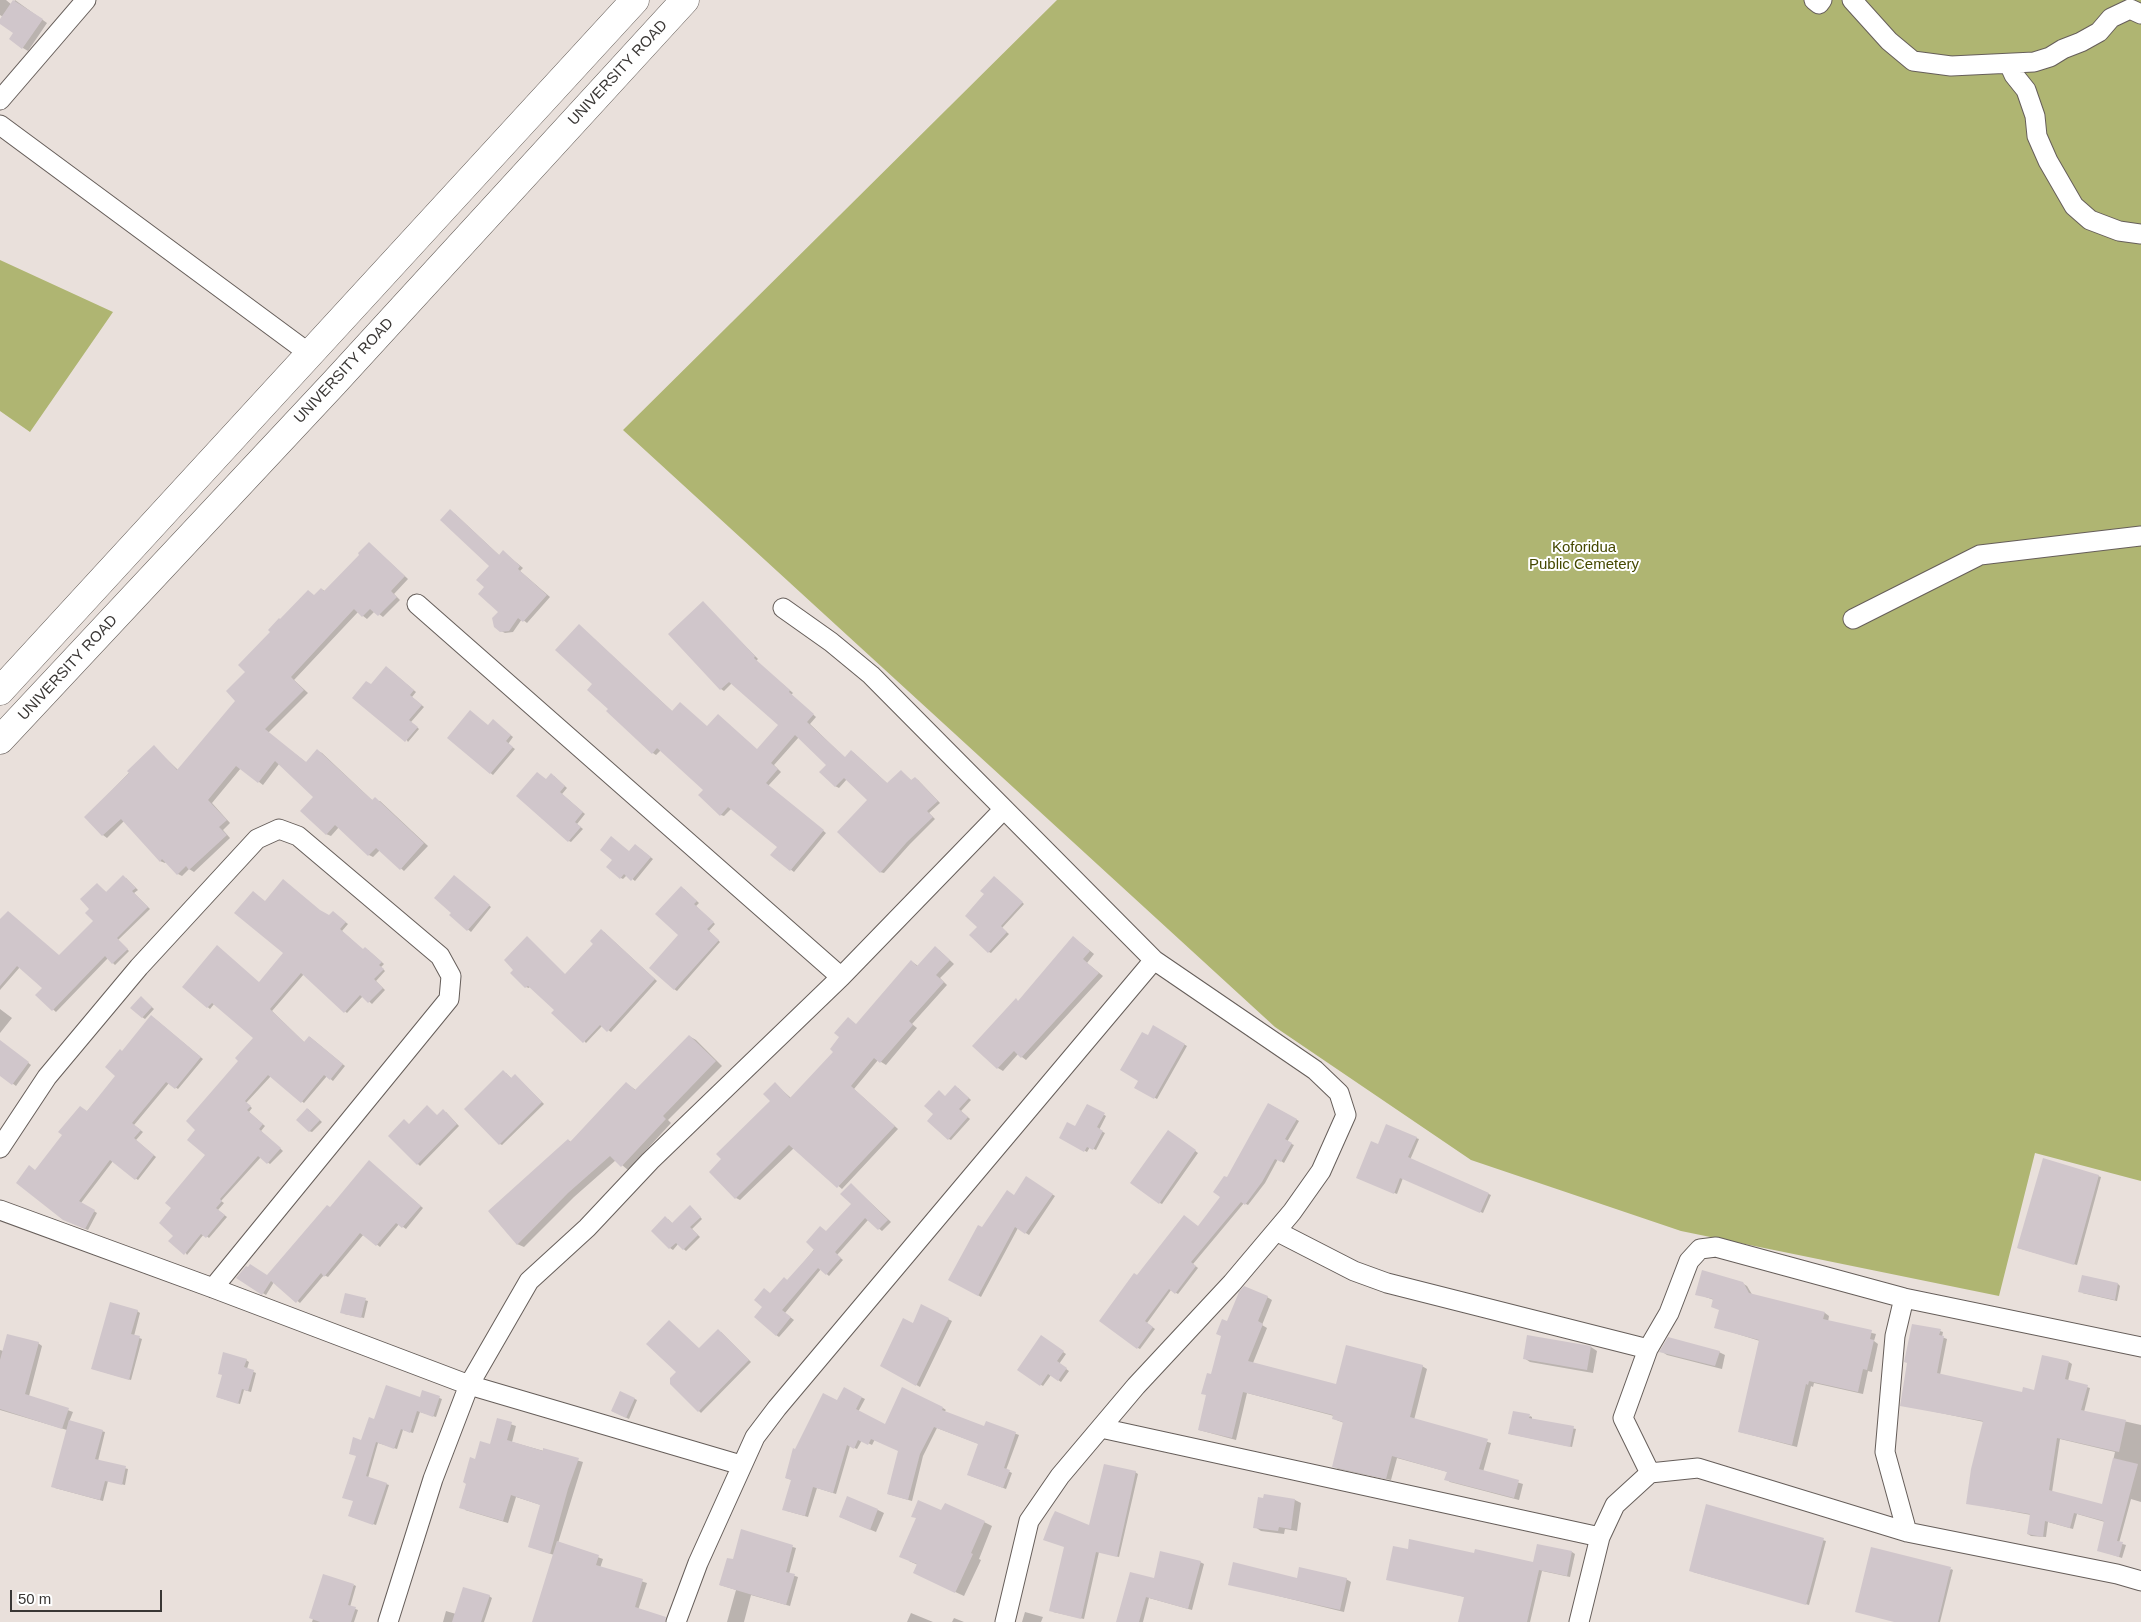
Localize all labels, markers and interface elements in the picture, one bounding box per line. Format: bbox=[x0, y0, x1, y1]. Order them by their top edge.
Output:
street label: UNIVERSITY ROAD bbox=[565, 17, 671, 129]
street label: UNIVERSITY ROAD bbox=[291, 315, 397, 427]
park label: Koforidua Public Cemetery bbox=[1529, 539, 1639, 574]
street label: UNIVERSITY ROAD bbox=[15, 612, 121, 724]
scale bar bbox=[12, 1580, 165, 1612]
text: 50 m bbox=[18, 1590, 51, 1607]

